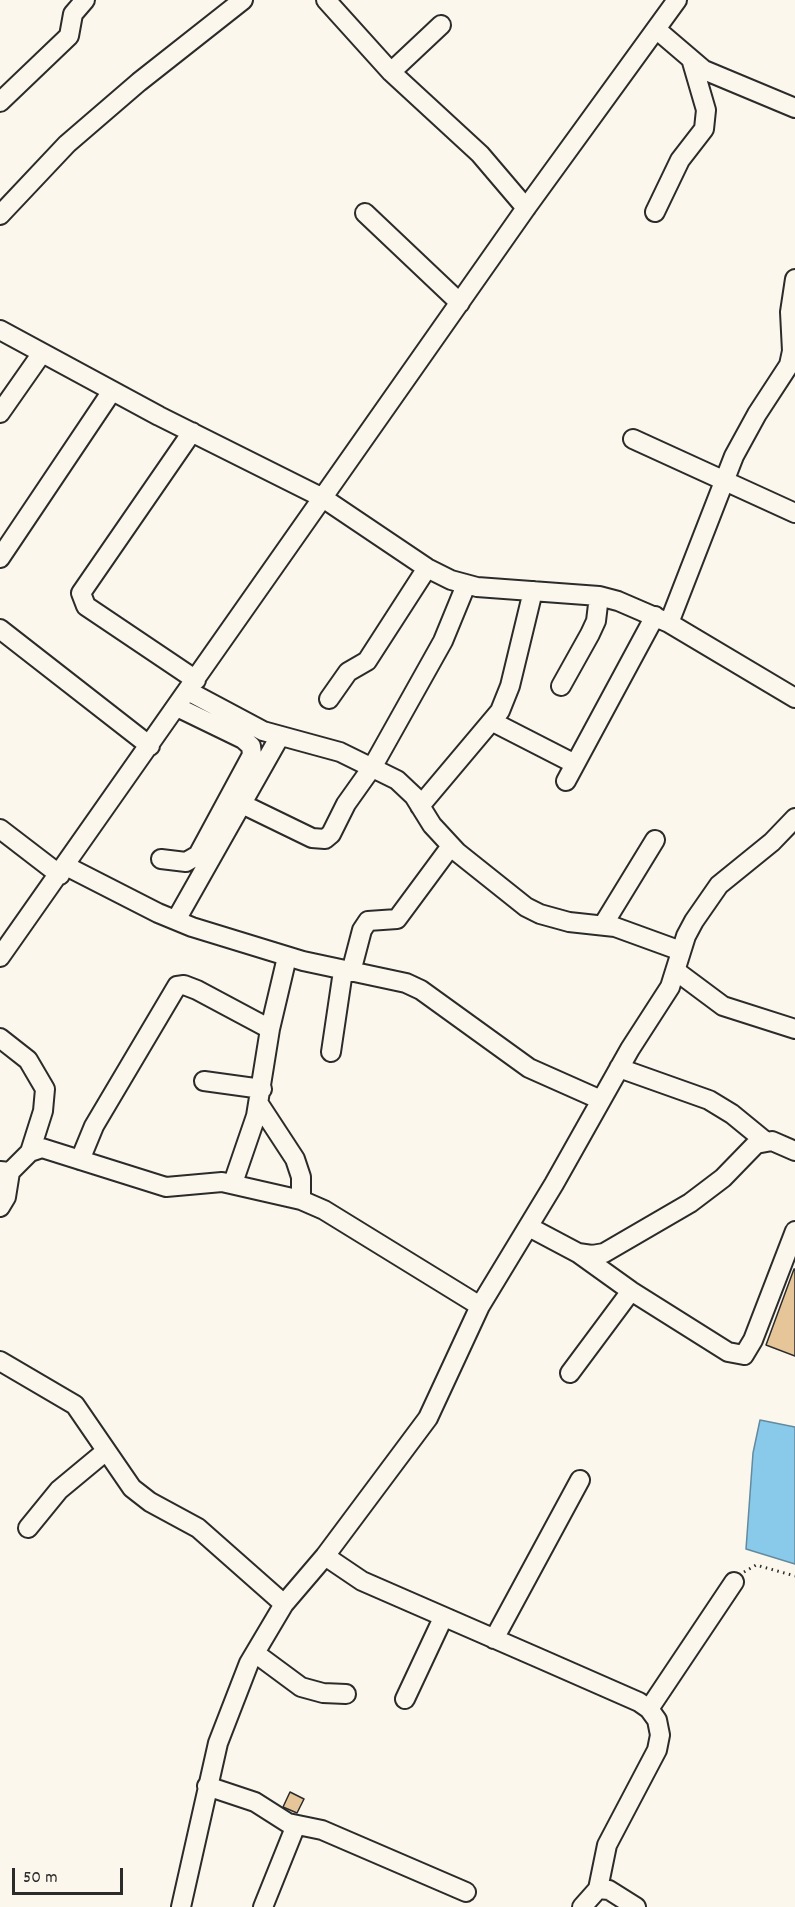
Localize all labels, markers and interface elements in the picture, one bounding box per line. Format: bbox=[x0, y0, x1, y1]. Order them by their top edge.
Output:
scale bar bbox=[15, 1856, 126, 1894]
text: 50 m bbox=[23, 1866, 58, 1891]

